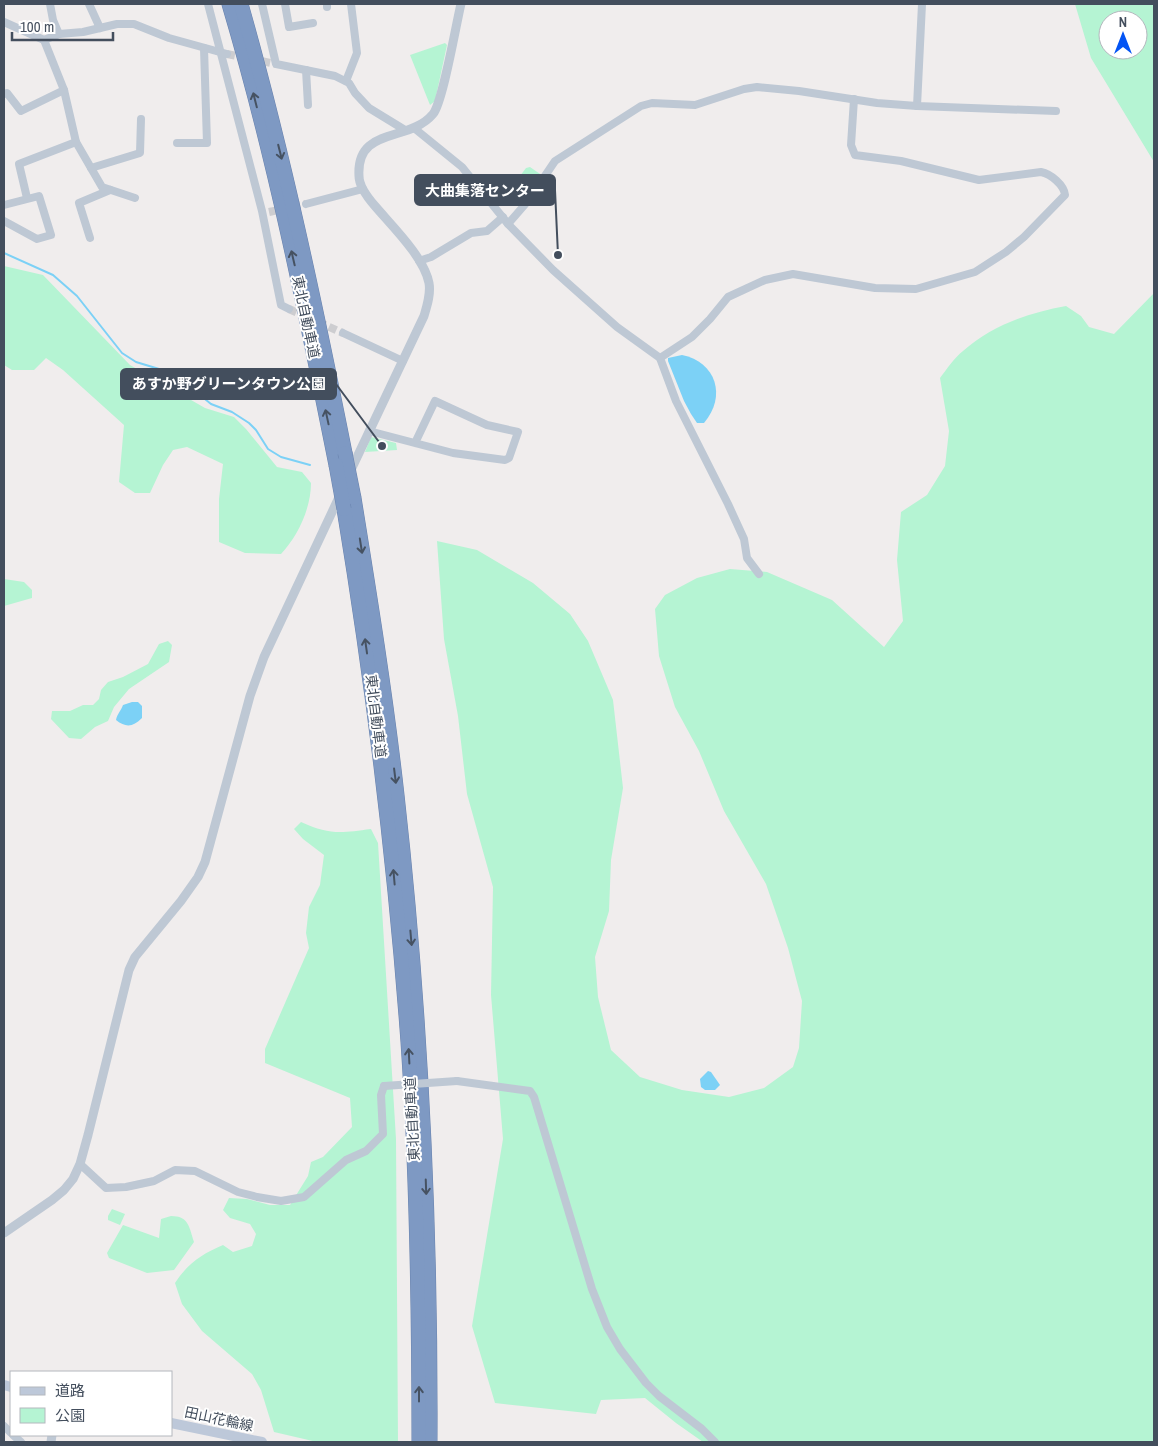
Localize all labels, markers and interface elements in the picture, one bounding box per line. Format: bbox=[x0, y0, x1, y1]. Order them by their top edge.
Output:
scale bar bbox=[12, 10, 114, 42]
north arrow bbox=[1098, 10, 1148, 60]
text: N bbox=[1119, 13, 1127, 31]
text: 100 m bbox=[20, 16, 54, 37]
one-way arrow bbox=[250, 92, 259, 108]
one-way arrow bbox=[276, 144, 285, 160]
callout: 大曲集落センター bbox=[415, 175, 555, 205]
text: 大曲集落センター bbox=[425, 180, 545, 201]
one-way arrow bbox=[288, 250, 297, 266]
street label: 東北自動車道 bbox=[288, 274, 324, 360]
callout: あすか野グリーンタウン公園 bbox=[121, 369, 336, 399]
text: あすか野グリーンタウン公園 bbox=[132, 373, 326, 394]
one-way arrow bbox=[321, 409, 331, 425]
one-way arrow bbox=[357, 538, 367, 554]
one-way arrow bbox=[361, 638, 371, 654]
street label: 東北自動車道 bbox=[362, 673, 390, 759]
one-way arrow bbox=[390, 768, 400, 784]
one-way arrow bbox=[389, 869, 399, 885]
one-way arrow bbox=[406, 930, 416, 946]
one-way arrow bbox=[404, 1048, 413, 1064]
street label: 東北自動車道 bbox=[401, 1077, 423, 1161]
one-way arrow bbox=[422, 1179, 431, 1195]
legend bbox=[10, 1371, 172, 1436]
text: 道路 bbox=[55, 1380, 85, 1401]
one-way arrow bbox=[414, 1386, 424, 1402]
street label: 田山花輪線 bbox=[183, 1403, 255, 1435]
text: 公園 bbox=[55, 1405, 85, 1426]

